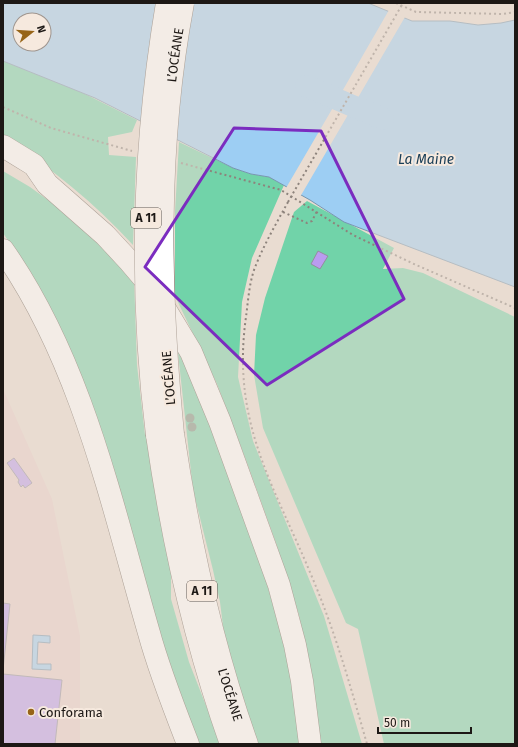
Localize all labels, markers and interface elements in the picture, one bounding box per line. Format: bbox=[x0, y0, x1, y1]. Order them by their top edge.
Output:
north arrow bbox=[12, 12, 52, 52]
text: N bbox=[34, 24, 48, 35]
street label: L’OCÉANE bbox=[164, 27, 187, 83]
water label: La Maine bbox=[398, 151, 454, 168]
road number: A 11 bbox=[131, 208, 161, 228]
street label: L’OCÉANE bbox=[159, 350, 178, 406]
road number: A 11 bbox=[187, 581, 217, 601]
street label: L’OCÉANE bbox=[215, 666, 246, 723]
place label: Conforama bbox=[39, 705, 103, 720]
marker: Conforama bbox=[26, 707, 36, 717]
scale bar bbox=[378, 709, 471, 735]
text: 50 m bbox=[384, 716, 410, 730]

